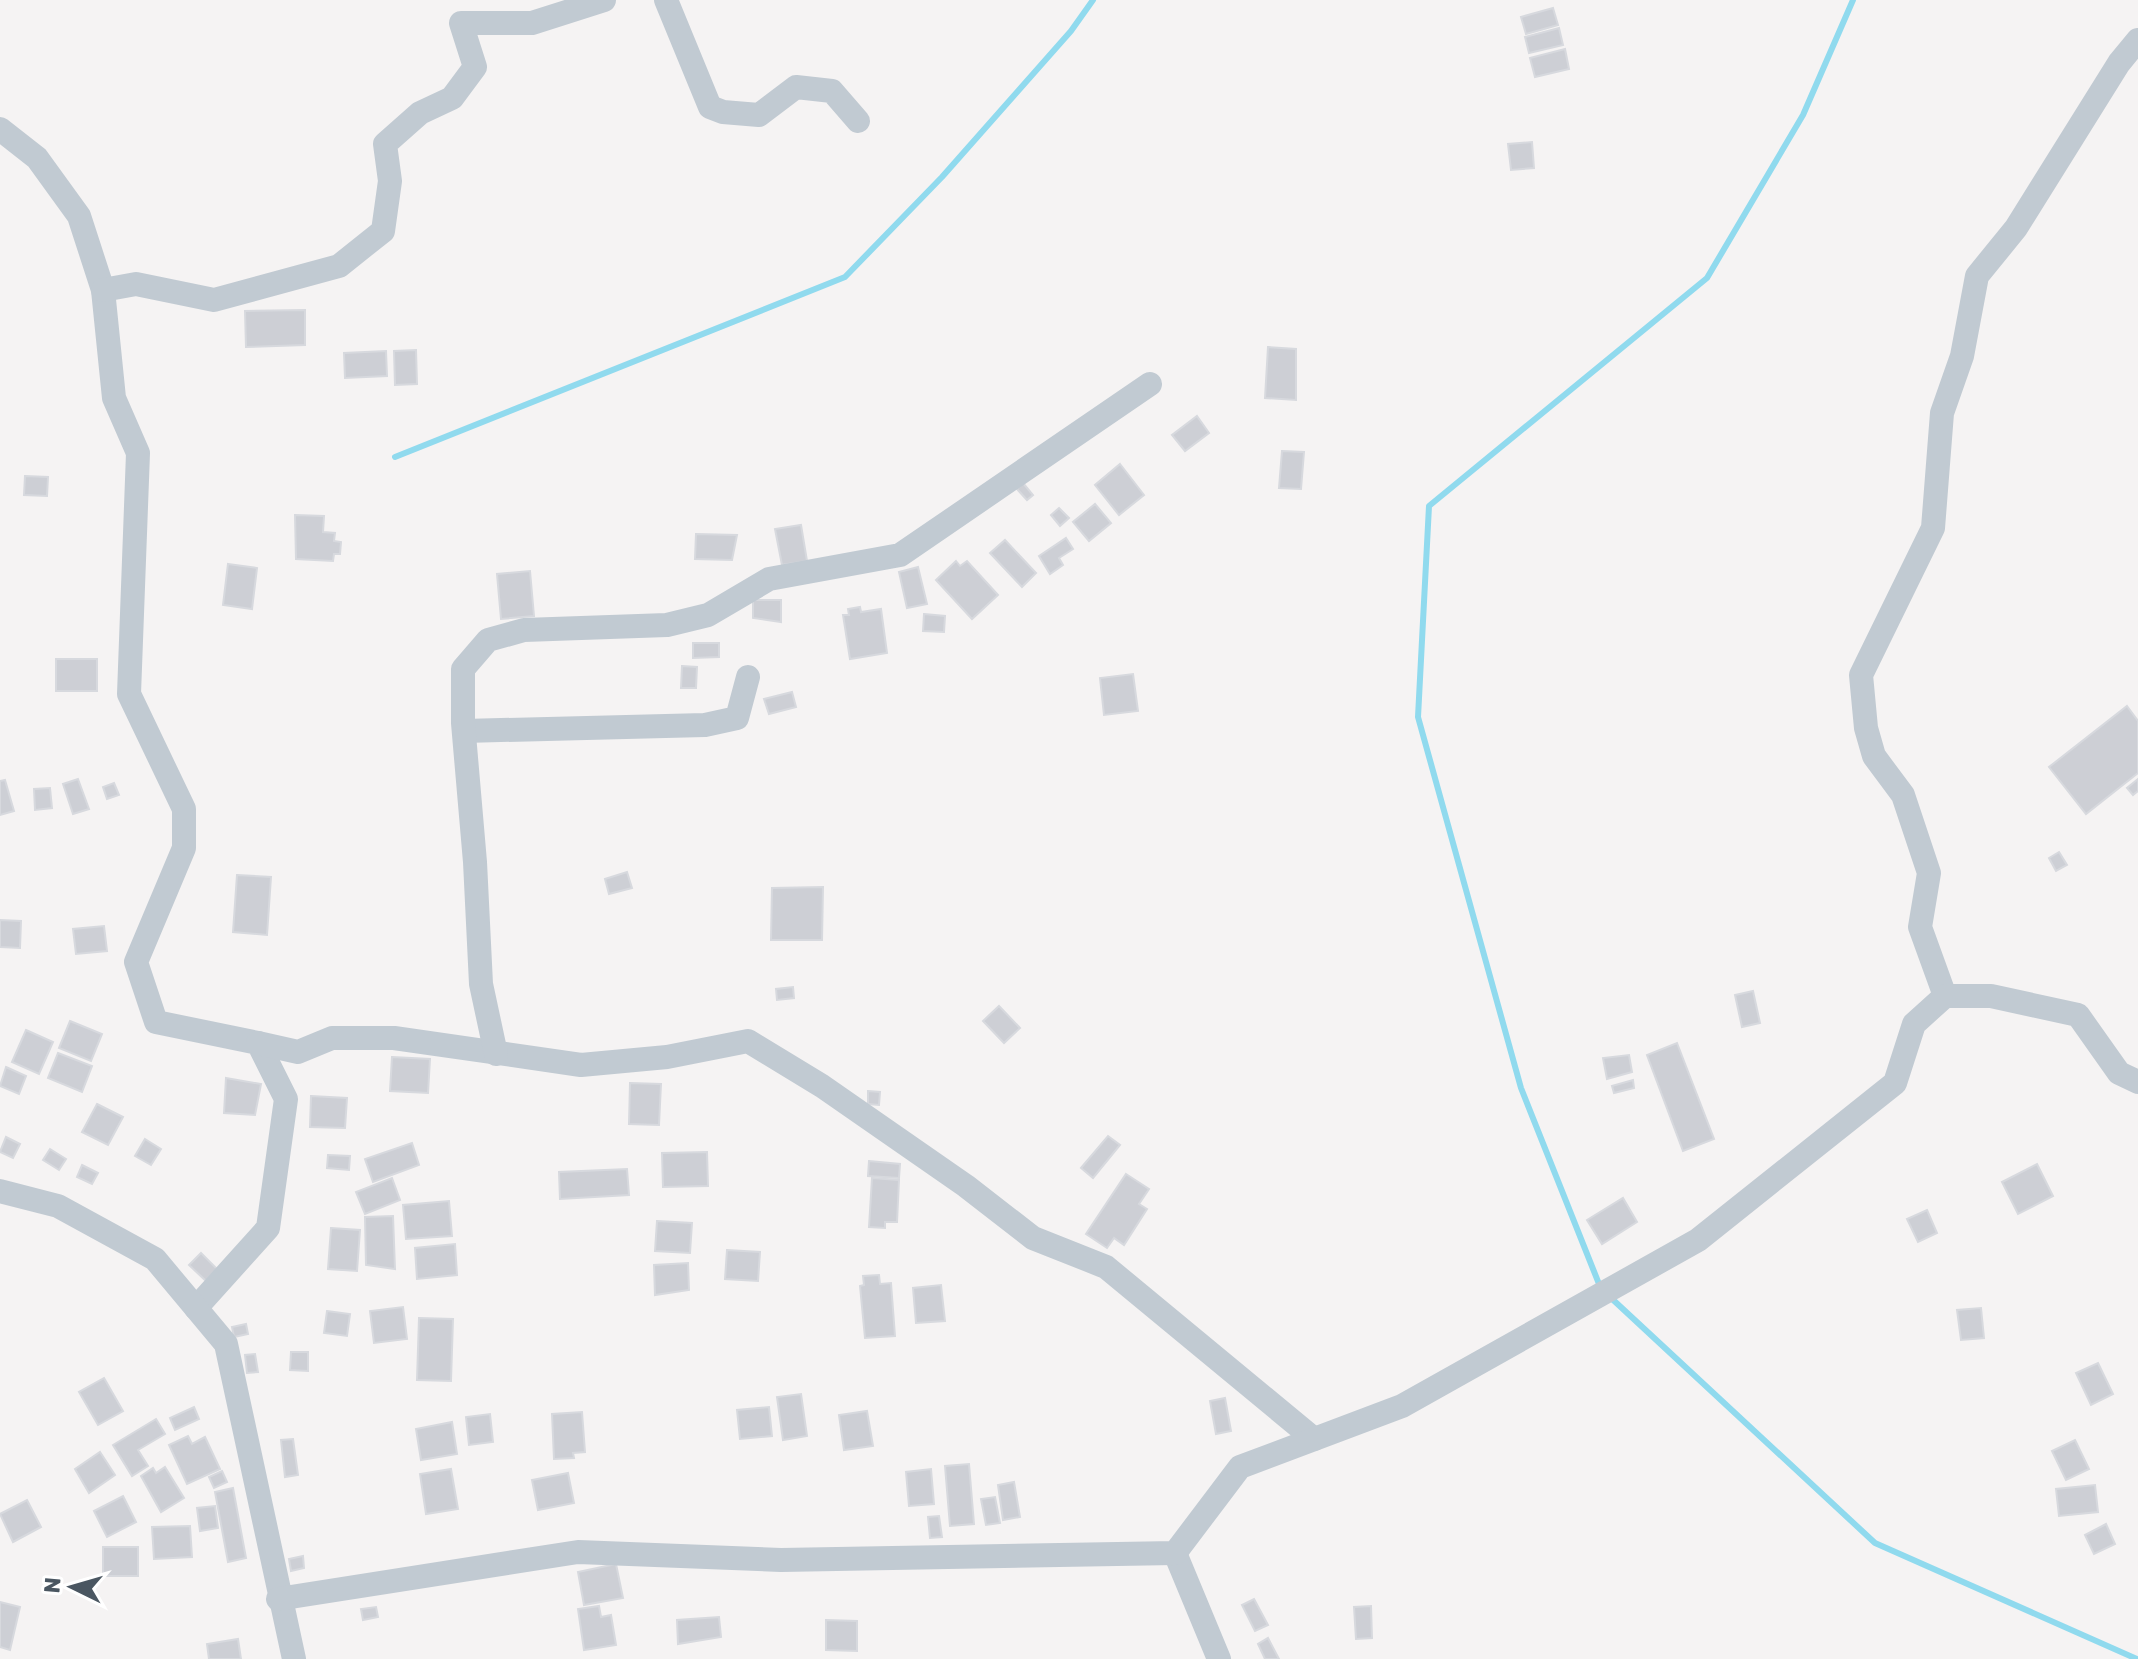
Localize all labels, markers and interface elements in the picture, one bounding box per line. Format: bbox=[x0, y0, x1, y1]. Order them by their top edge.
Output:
north arrow bbox=[32, 1547, 112, 1627]
text: N bbox=[38, 1576, 67, 1594]

